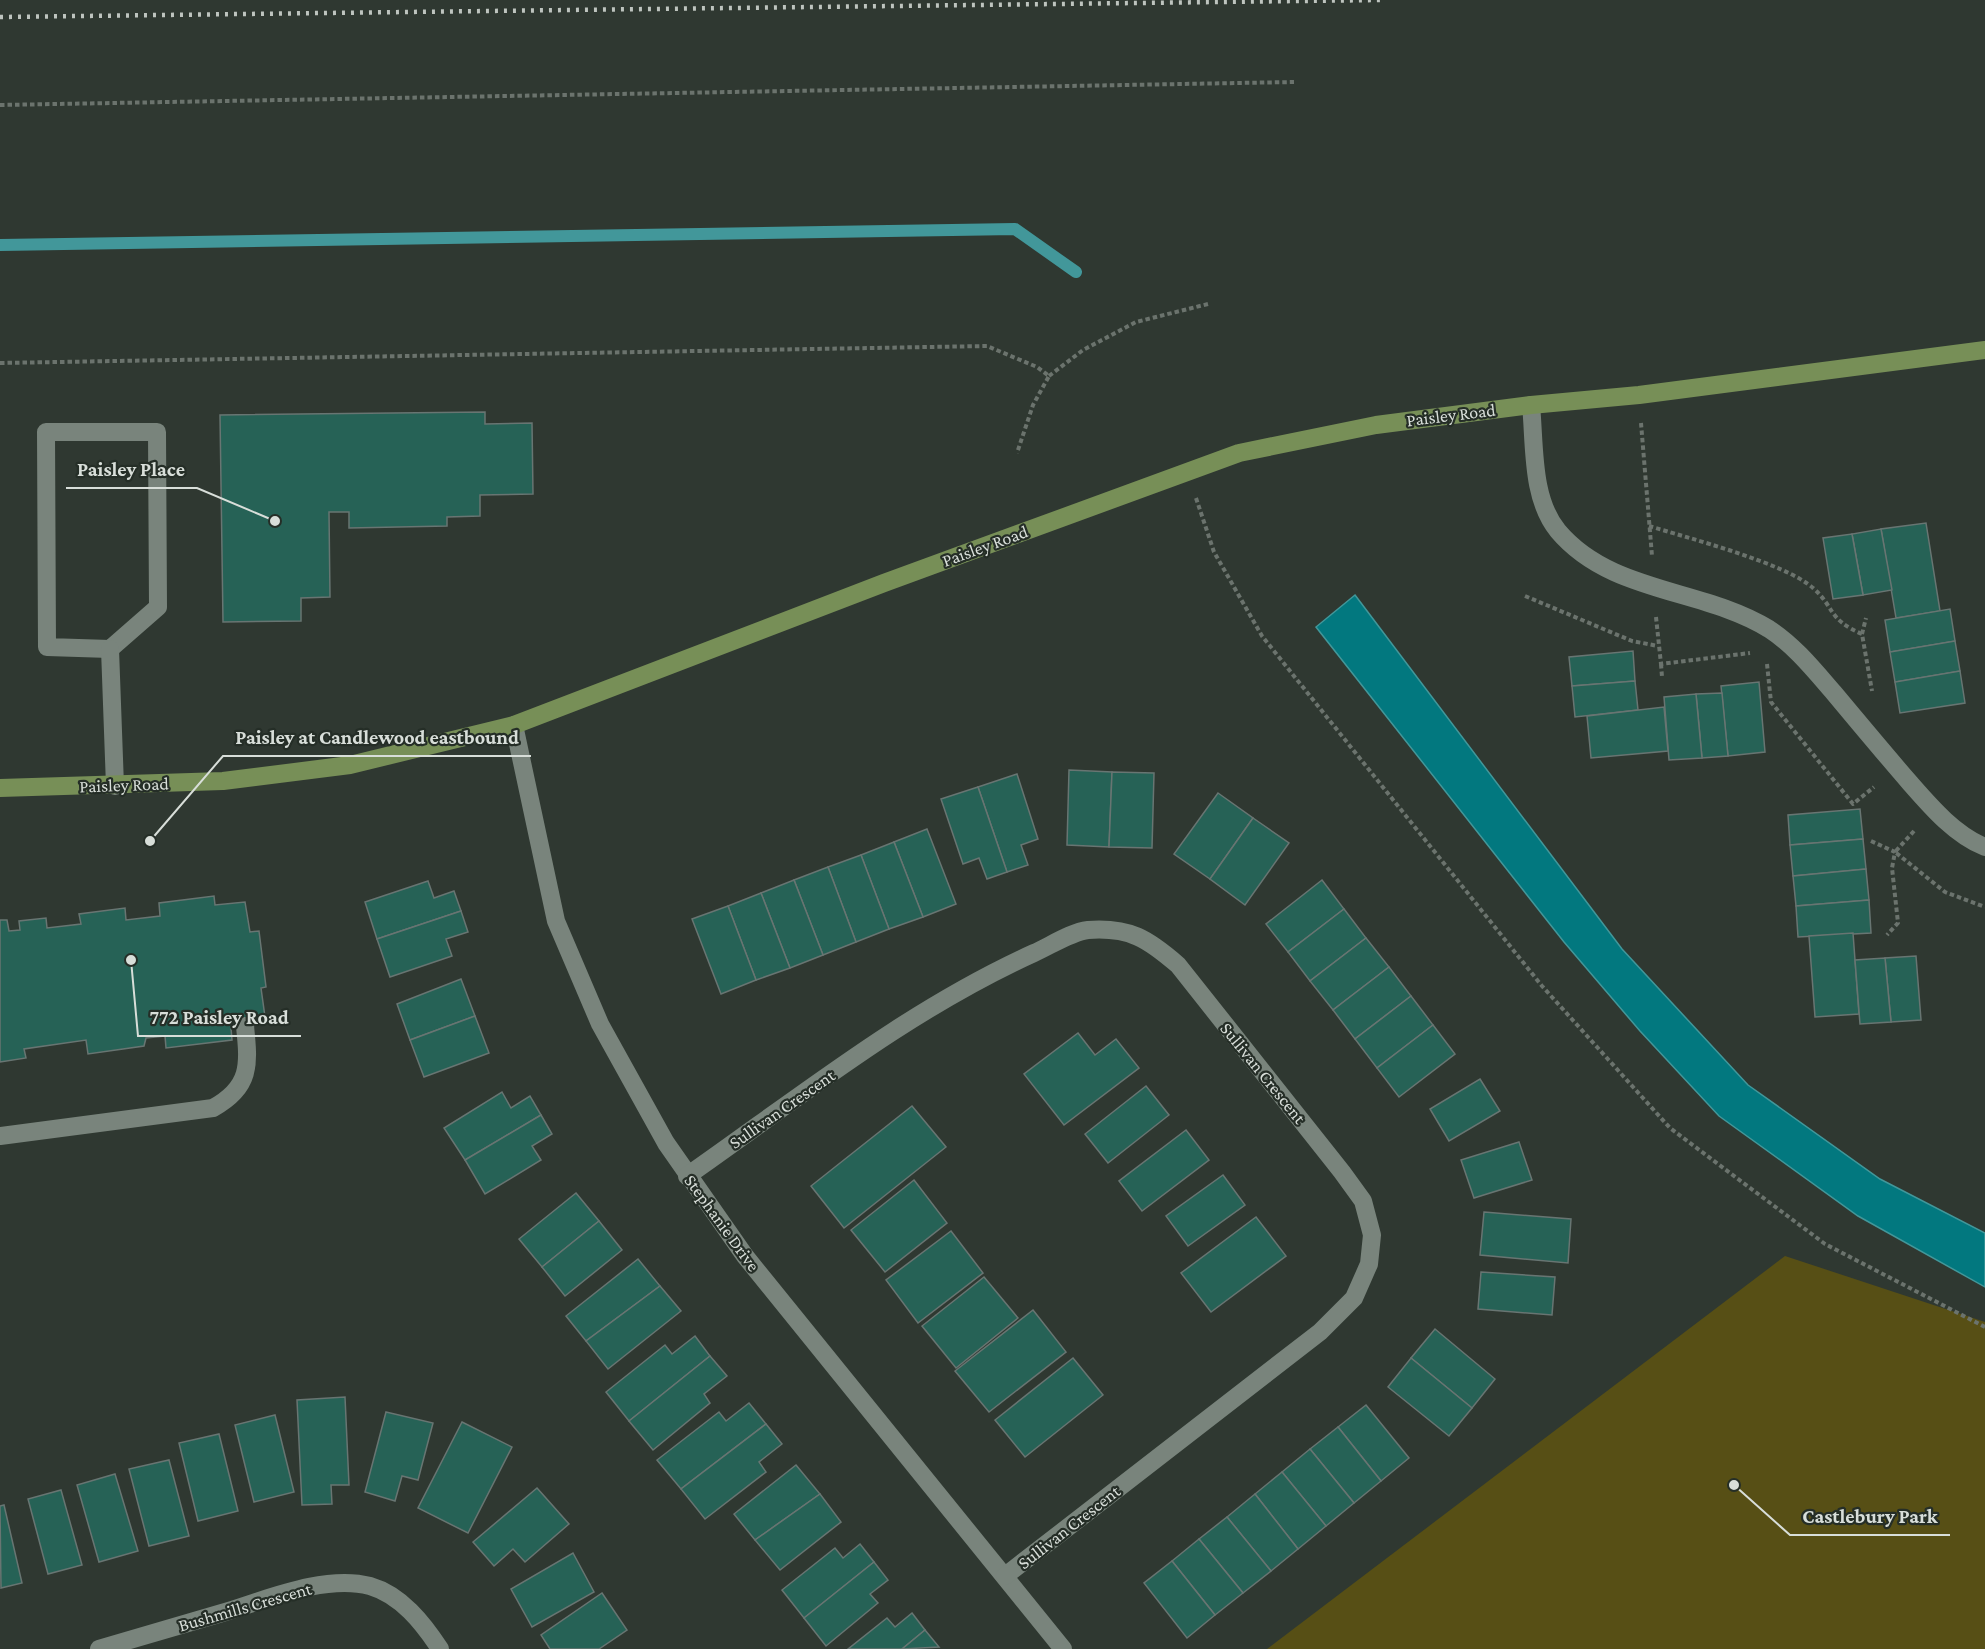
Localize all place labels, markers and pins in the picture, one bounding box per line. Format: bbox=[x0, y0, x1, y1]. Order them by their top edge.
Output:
callout: Paisley Place bbox=[66, 450, 197, 488]
callout: Paisley at Candlewood eastbound bbox=[223, 718, 531, 756]
callout: 772 Paisley Road bbox=[138, 998, 301, 1036]
callout: Castlebury Park bbox=[1790, 1497, 1950, 1535]

